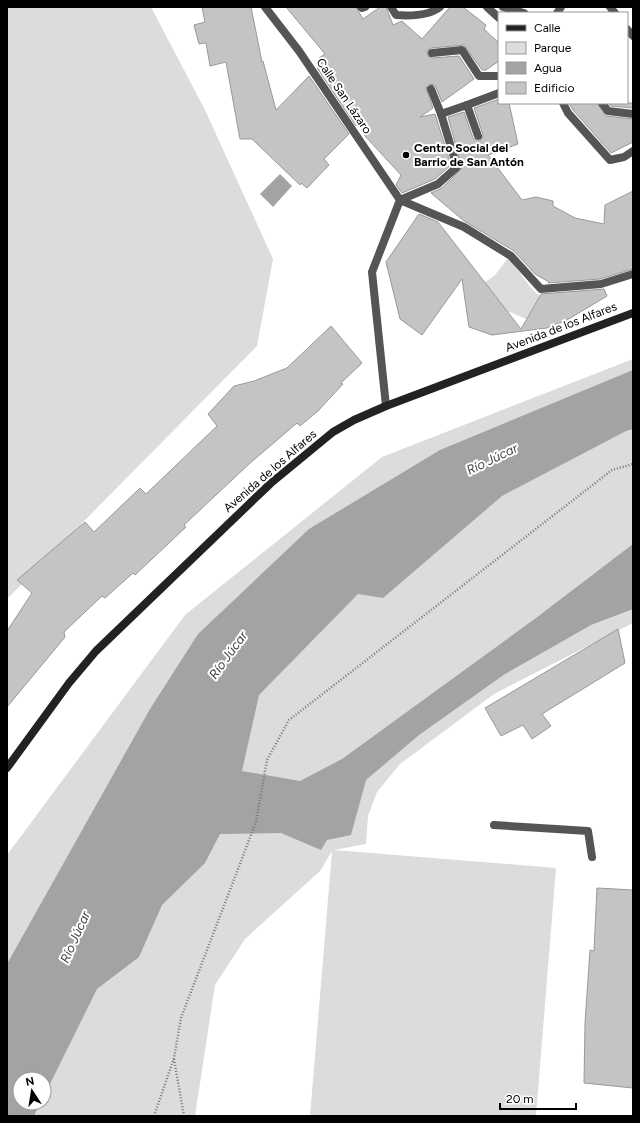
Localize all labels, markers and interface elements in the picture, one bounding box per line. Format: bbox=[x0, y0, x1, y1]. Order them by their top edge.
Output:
legend bbox=[498, 12, 628, 104]
text: Calle bbox=[534, 21, 561, 35]
text: Parque bbox=[534, 41, 572, 55]
street label: Calle San Lázaro bbox=[314, 56, 374, 136]
text: Agua bbox=[534, 61, 562, 75]
text: Edificio bbox=[534, 81, 574, 95]
place label: Centro Social del Barrio de San Antón bbox=[414, 141, 524, 169]
marker: Centro Social del Barrio de San Antón bbox=[401, 150, 411, 160]
street label: Avenida de los Alfares bbox=[503, 299, 619, 355]
street label: Avenida de los Alfares bbox=[221, 427, 320, 515]
water label: Río Júcar bbox=[464, 440, 521, 478]
water label: Río Júcar bbox=[206, 628, 251, 682]
water label: Río Júcar bbox=[57, 908, 93, 965]
north arrow bbox=[12, 1071, 52, 1111]
text: N bbox=[25, 1074, 36, 1089]
scale bar bbox=[500, 1085, 576, 1111]
text: 20 m bbox=[506, 1092, 534, 1106]

